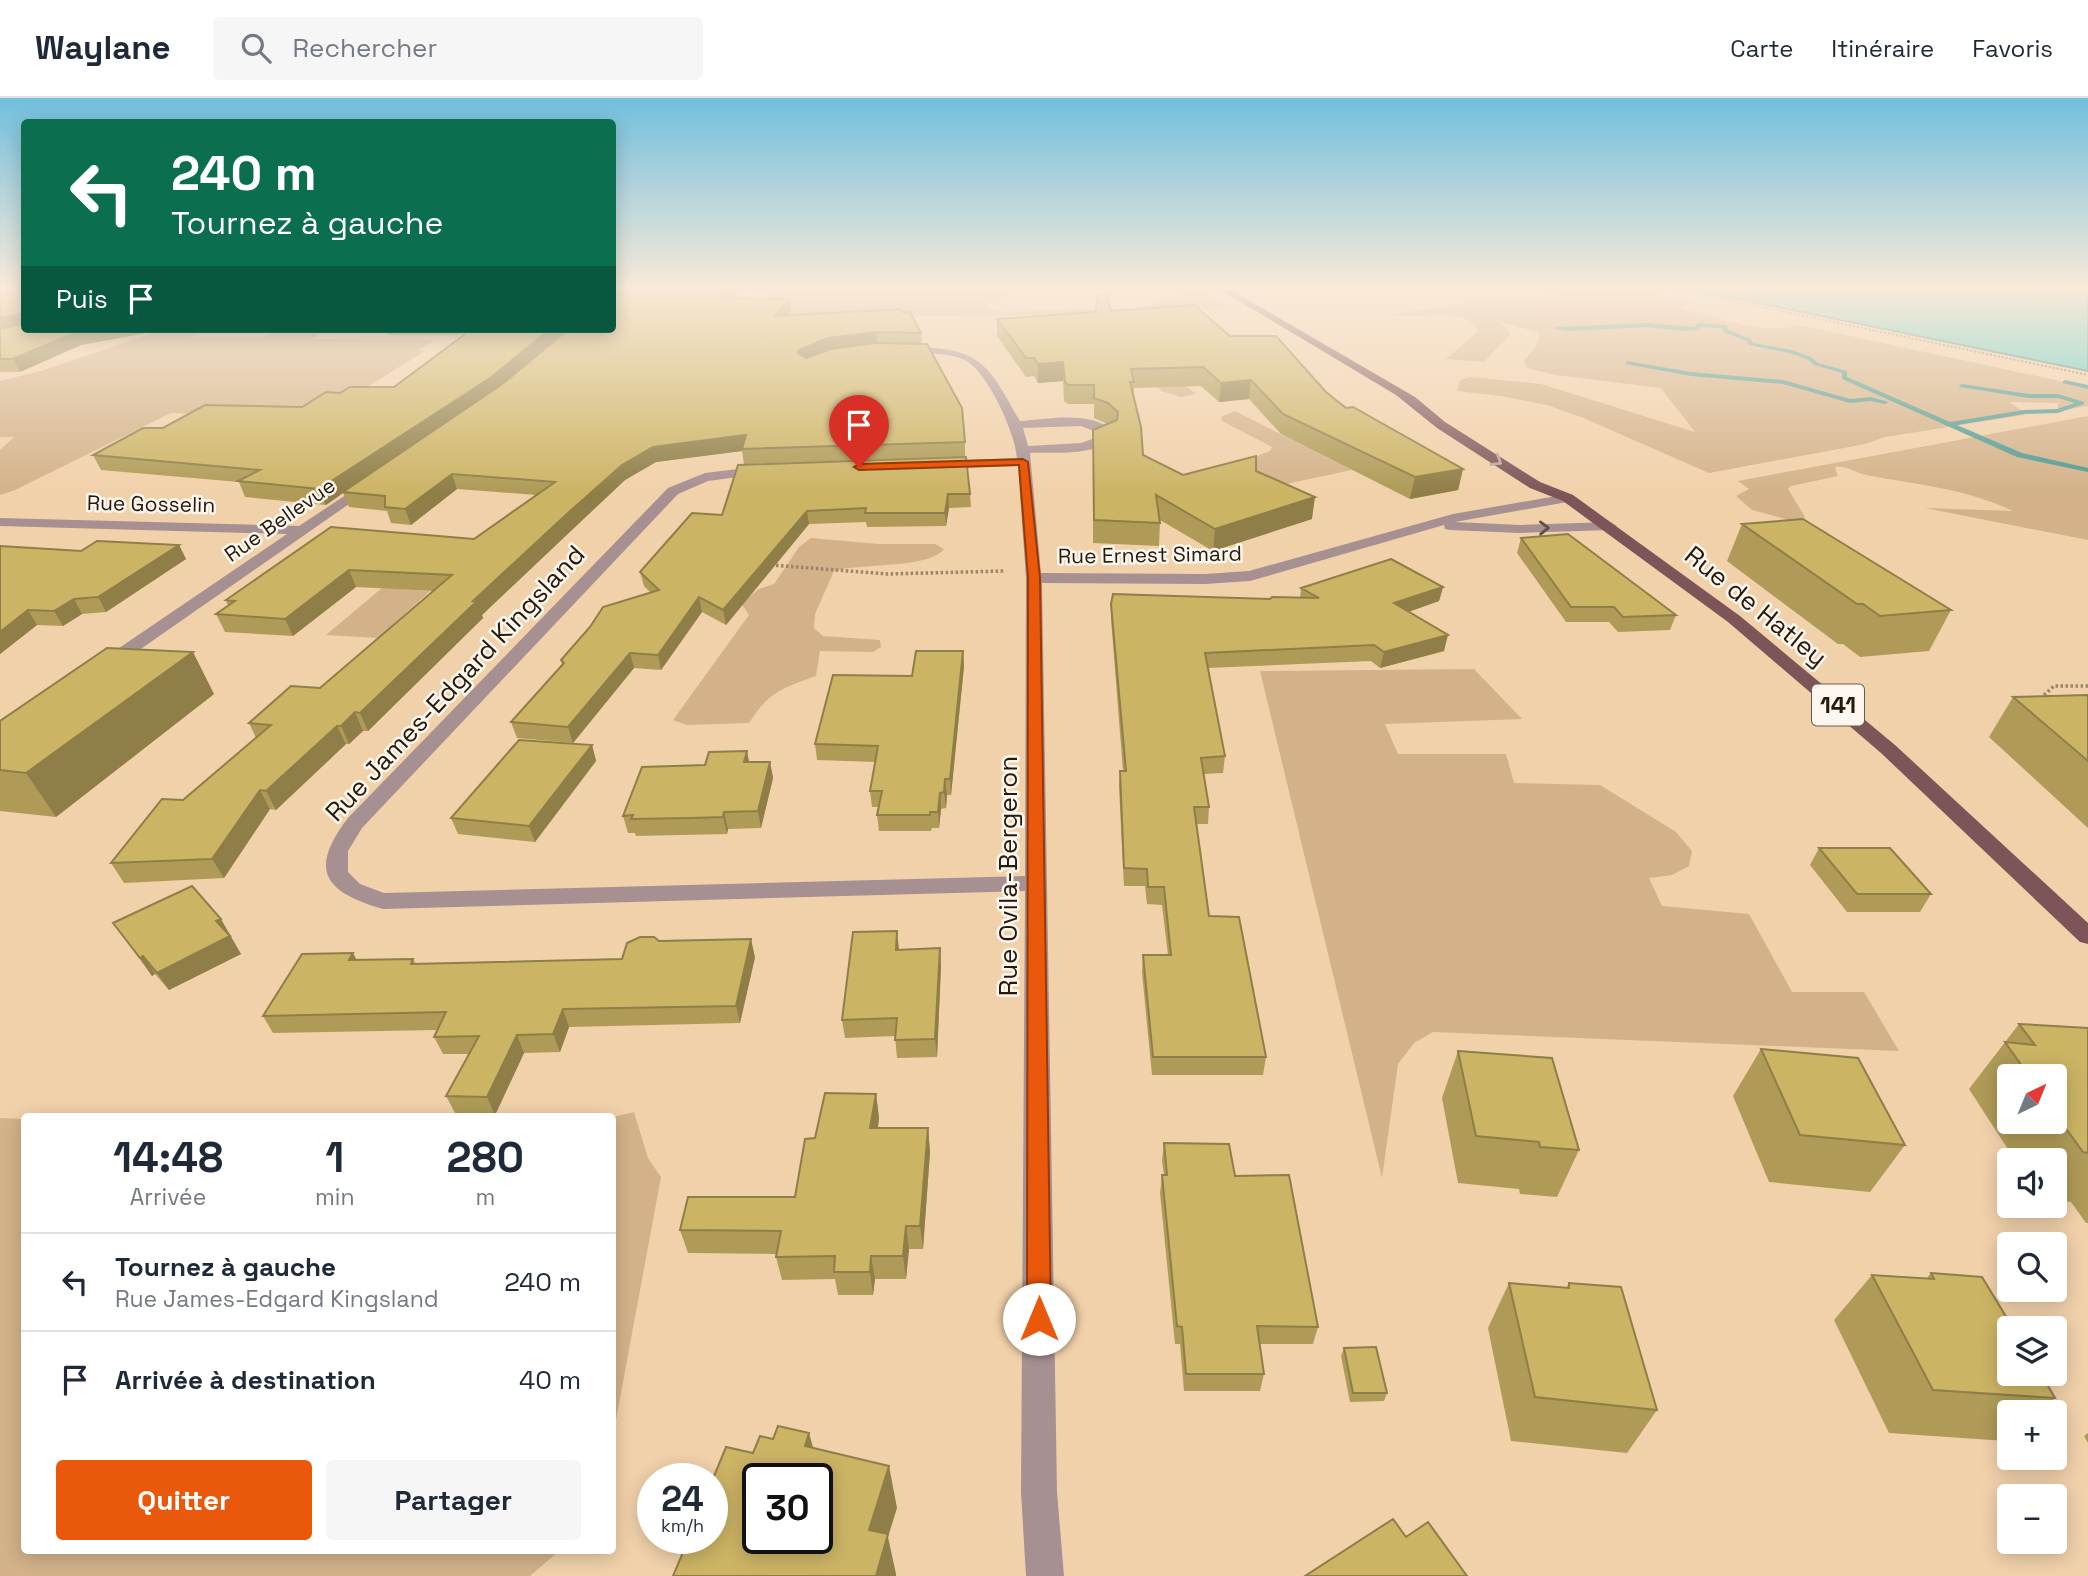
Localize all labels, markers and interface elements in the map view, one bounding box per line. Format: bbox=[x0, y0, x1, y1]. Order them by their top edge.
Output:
search box bbox=[213, 17, 703, 80]
text: Waylane bbox=[35, 27, 171, 69]
icon: search bbox=[237, 29, 275, 67]
text: Rechercher bbox=[293, 31, 437, 65]
text: Carte bbox=[1730, 33, 1793, 64]
text: Itinéraire bbox=[1831, 33, 1934, 64]
text: Favoris bbox=[1972, 33, 2053, 64]
text: 240 m bbox=[171, 142, 317, 204]
icon: left bbox=[56, 147, 147, 238]
text: Tournez à gauche bbox=[171, 203, 443, 243]
icon: arrive bbox=[122, 280, 160, 318]
text: Puis bbox=[56, 282, 108, 316]
pin bbox=[829, 395, 889, 467]
icon: arrive bbox=[840, 406, 878, 444]
one-way arrow bbox=[1489, 452, 1502, 465]
street label: Rue Bellevue bbox=[219, 471, 340, 568]
street label: Rue Gosselin bbox=[87, 489, 215, 518]
one-way arrow bbox=[1539, 520, 1550, 536]
street label: Rue James-Edgard Kingsland bbox=[318, 538, 592, 828]
street label: Rue de Hatley bbox=[1678, 538, 1834, 674]
street label: Rue Ernest Simard bbox=[1058, 539, 1242, 570]
road number: 141 bbox=[1812, 684, 1864, 726]
street label: Rue Ovila-Bergeron bbox=[991, 756, 1025, 996]
north arrow bbox=[1997, 1064, 2067, 1134]
map controls bbox=[1997, 1064, 2067, 1554]
text: 14:48 bbox=[113, 1131, 223, 1184]
text: 1 bbox=[325, 1131, 344, 1184]
text: 280 bbox=[447, 1131, 524, 1184]
button: sound bbox=[1997, 1148, 2067, 1218]
text: Arrivée bbox=[130, 1182, 206, 1212]
text: min bbox=[315, 1182, 355, 1212]
text: m bbox=[475, 1182, 495, 1212]
button: search bbox=[1997, 1232, 2067, 1302]
text: Tournez à gauche bbox=[115, 1250, 336, 1284]
icon: left bbox=[56, 1263, 94, 1301]
text: 240 m bbox=[504, 1265, 581, 1299]
position arrow bbox=[1002, 1282, 1076, 1356]
text: Rue James-Edgard Kingsland bbox=[115, 1284, 439, 1314]
button: layers bbox=[1997, 1316, 2067, 1386]
icon: arrive bbox=[56, 1361, 94, 1399]
text: Arrivée à destination bbox=[115, 1363, 376, 1397]
text: 40 m bbox=[519, 1363, 581, 1397]
button: + bbox=[1997, 1400, 2067, 1470]
button: Quitter bbox=[56, 1460, 312, 1540]
button: Partager bbox=[326, 1460, 581, 1540]
speed limit sign: 30 bbox=[742, 1463, 833, 1554]
text: 24 bbox=[661, 1477, 704, 1521]
button: − bbox=[1997, 1484, 2067, 1554]
text: km/h bbox=[661, 1514, 704, 1537]

